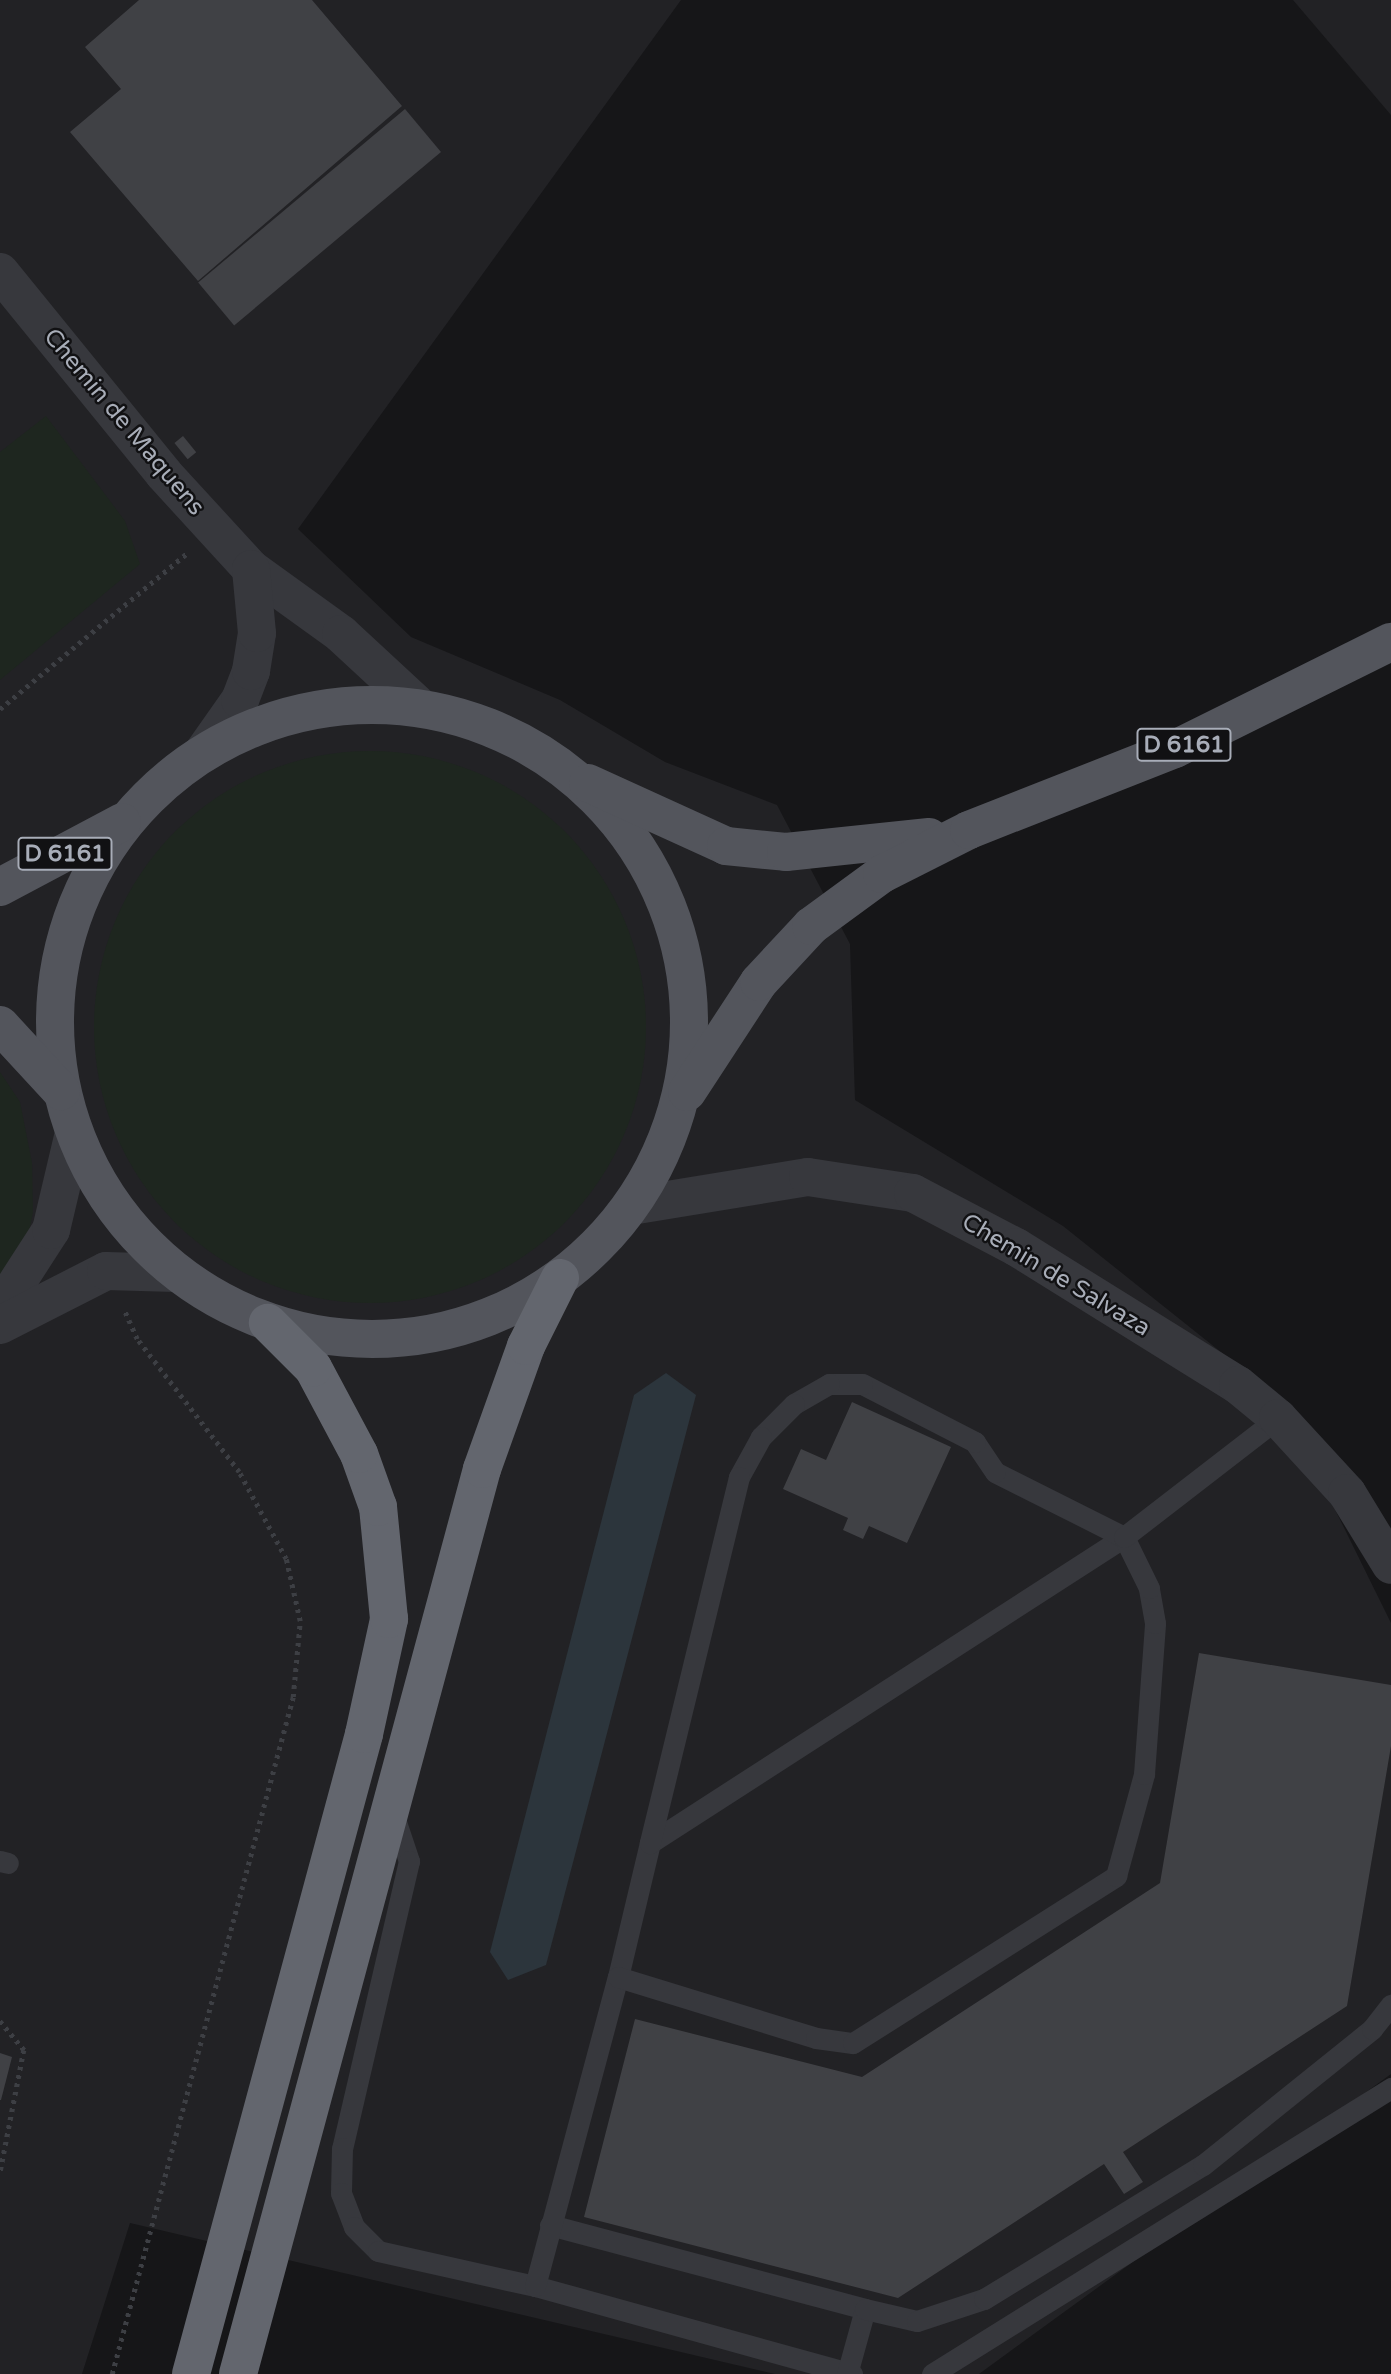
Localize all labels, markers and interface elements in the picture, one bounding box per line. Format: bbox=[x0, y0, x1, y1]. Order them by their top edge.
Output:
street label: Chemin de Maquens bbox=[37, 323, 211, 521]
road number: D 6161 bbox=[1135, 726, 1233, 764]
road number: D 6161 bbox=[16, 834, 114, 874]
street label: Chemin de Salvaza bbox=[957, 1207, 1155, 1343]

